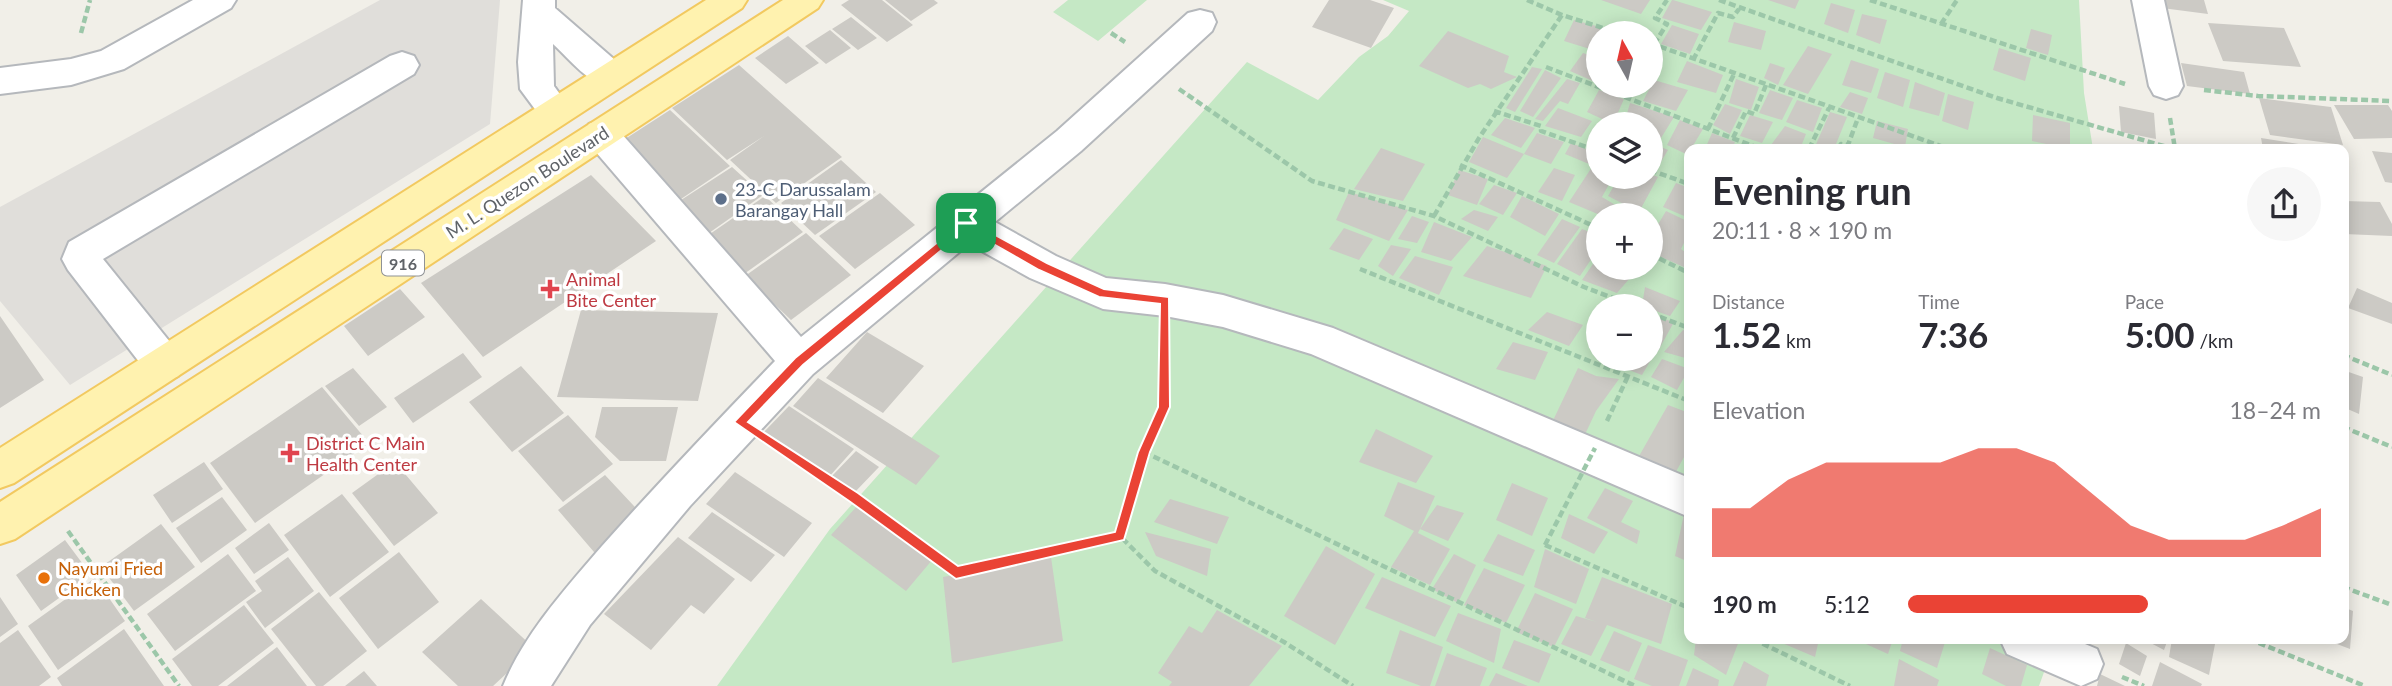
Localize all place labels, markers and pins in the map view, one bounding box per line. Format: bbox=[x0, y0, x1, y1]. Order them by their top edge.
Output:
place label: 23-C Darussalam Barangay Hall bbox=[735, 178, 871, 221]
marker: 23-C Darussalam Barangay Hall bbox=[713, 191, 729, 207]
pin bbox=[936, 193, 996, 253]
place label: Animal Bite Center bbox=[566, 268, 656, 311]
marker: Animal Bite Center bbox=[540, 279, 560, 299]
place label: District C Main Health Center bbox=[306, 432, 425, 475]
marker: District C Main Health Center bbox=[280, 443, 300, 463]
place label: Nayumi Fried Chicken bbox=[58, 557, 163, 600]
marker: Nayumi Fried Chicken bbox=[36, 570, 52, 586]

